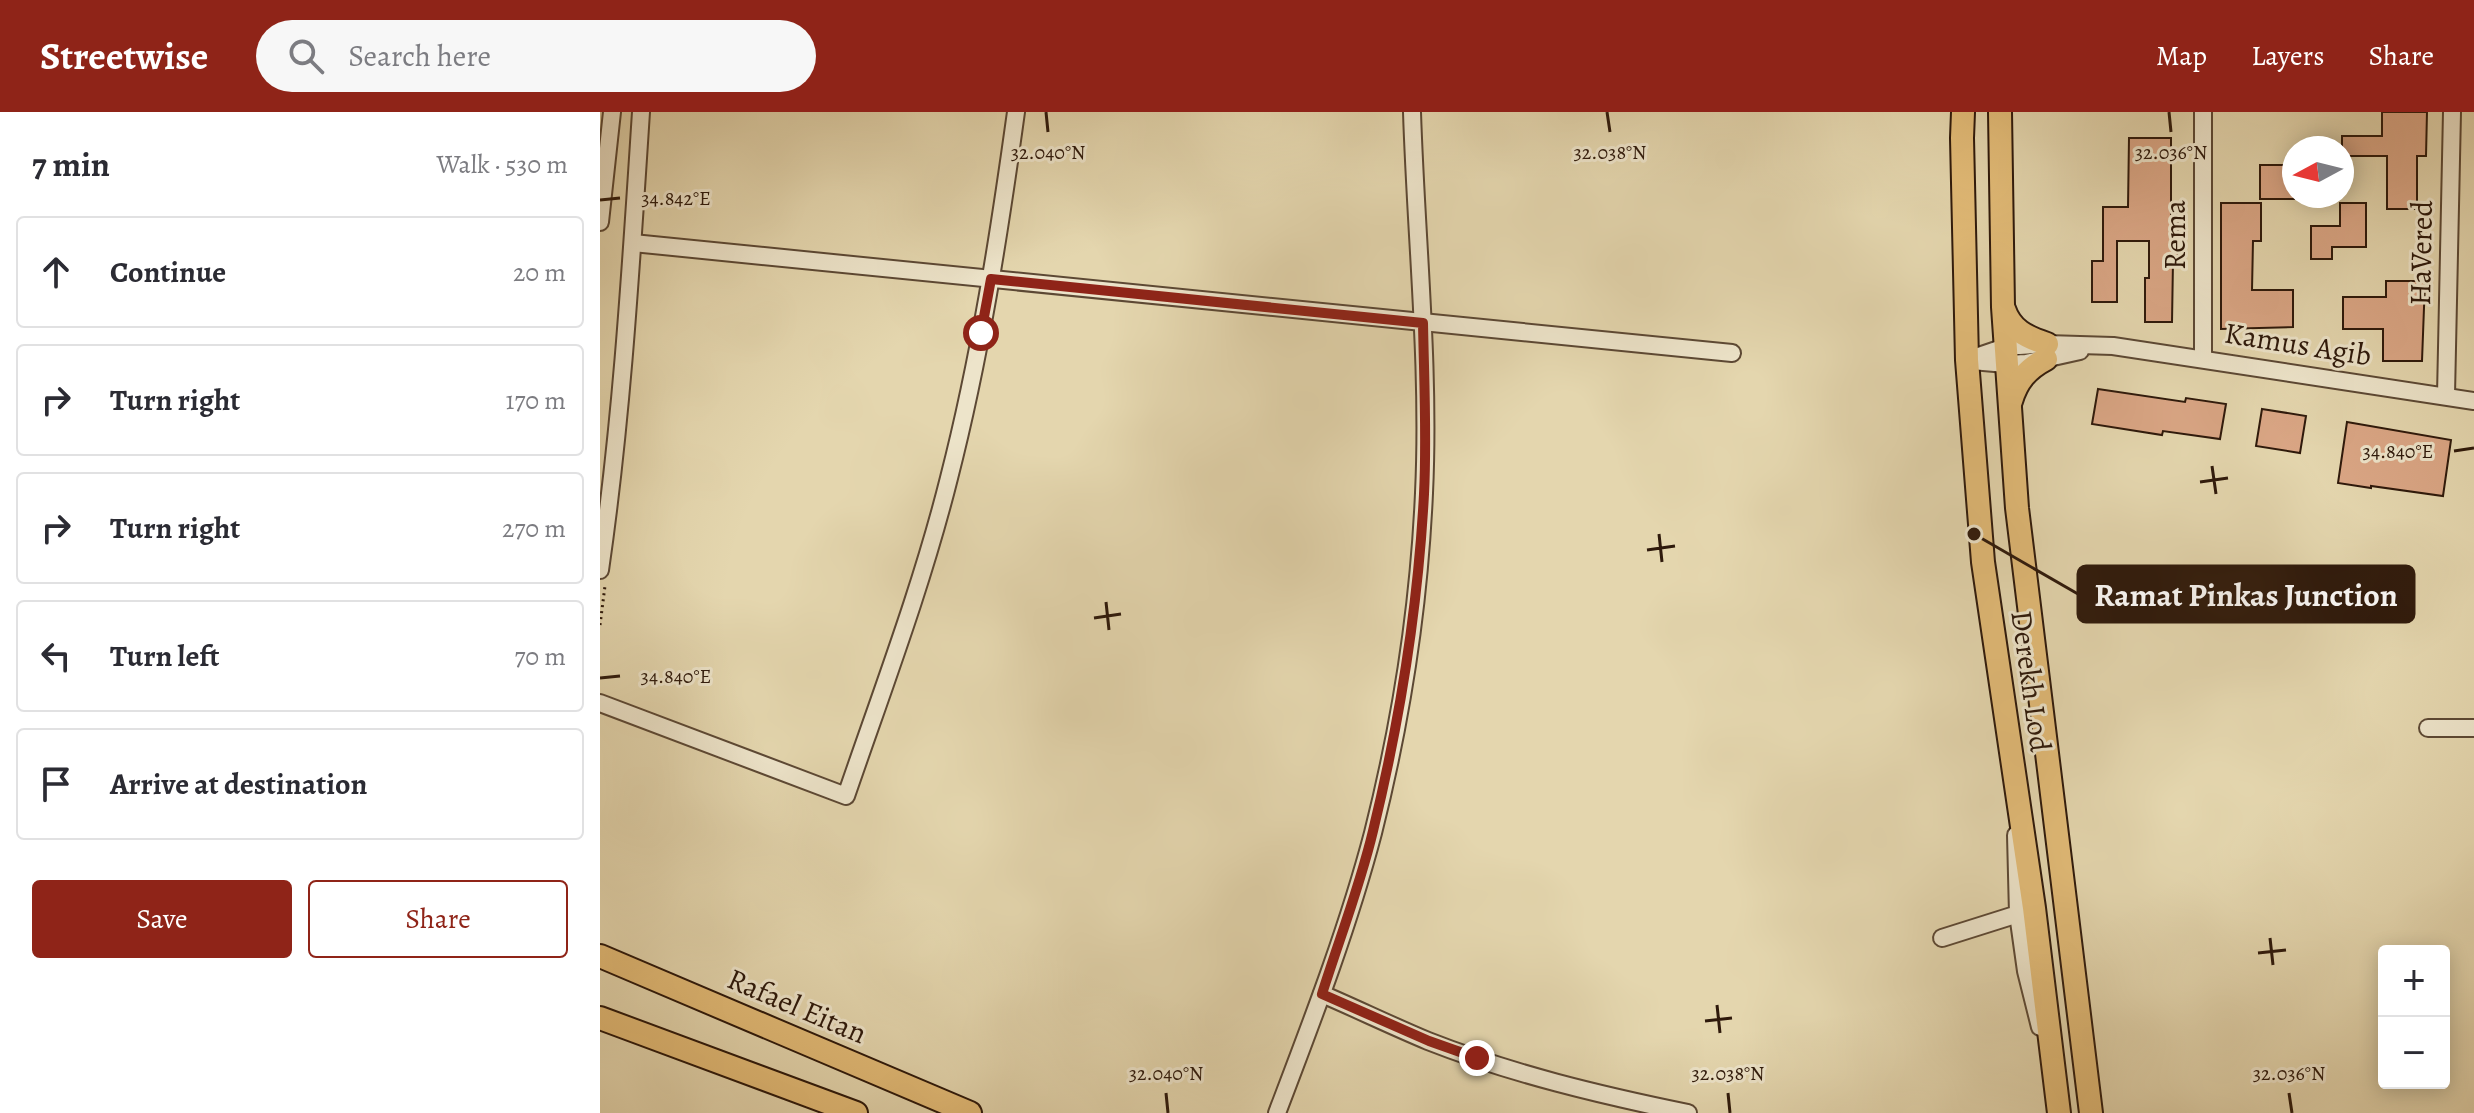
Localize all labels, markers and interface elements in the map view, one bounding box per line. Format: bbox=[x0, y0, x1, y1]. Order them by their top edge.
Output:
search box bbox=[256, 20, 816, 92]
text: Streetwise bbox=[40, 30, 208, 82]
icon: search bbox=[284, 34, 328, 78]
text: Search here bbox=[348, 36, 491, 76]
text: Map bbox=[2156, 37, 2207, 75]
text: Layers bbox=[2251, 37, 2324, 75]
text: Share bbox=[2368, 37, 2434, 75]
north arrow bbox=[2282, 136, 2354, 208]
text: 32.040°N bbox=[1011, 139, 1085, 166]
text: 32.038°N bbox=[1573, 139, 1647, 166]
text: 32.036°N bbox=[2135, 139, 2207, 166]
text: 7 min bbox=[32, 141, 110, 188]
text: Walk · 530 m bbox=[436, 147, 568, 182]
text: 34.842°E bbox=[641, 185, 711, 212]
street label: HaVered bbox=[2400, 199, 2442, 306]
street label: Rema bbox=[2155, 200, 2195, 270]
icon: ahead bbox=[34, 250, 78, 294]
text: Continue bbox=[110, 252, 226, 292]
text: 20 m bbox=[513, 255, 566, 290]
street label: Kamus Agib bbox=[2222, 313, 2374, 375]
route start bbox=[963, 315, 999, 351]
icon: right bbox=[34, 378, 78, 422]
text: Turn right bbox=[110, 380, 240, 420]
text: 170 m bbox=[506, 383, 566, 418]
text: 34.840°E bbox=[2363, 438, 2433, 465]
icon: right bbox=[34, 506, 78, 550]
text: Turn right bbox=[110, 508, 240, 548]
text: 270 m bbox=[502, 511, 566, 546]
callout: Ramat Pinkas Junction bbox=[2078, 566, 2414, 622]
text: Ramat Pinkas Junction bbox=[2094, 573, 2398, 617]
street label: Derekh Lod bbox=[2001, 608, 2061, 755]
icon: left bbox=[34, 634, 78, 678]
text: Turn left bbox=[110, 636, 219, 676]
text: 70 m bbox=[514, 639, 566, 674]
text: 34.840°E bbox=[641, 663, 711, 690]
icon: arrive bbox=[34, 762, 78, 806]
text: Arrive at destination bbox=[110, 764, 367, 804]
button: Save bbox=[32, 880, 292, 958]
button: Share bbox=[308, 880, 568, 958]
map controls bbox=[2378, 945, 2450, 1089]
button: + bbox=[2378, 945, 2450, 1017]
street label: Rafael Eitan bbox=[721, 959, 873, 1053]
button: − bbox=[2378, 1017, 2450, 1089]
route end bbox=[1459, 1040, 1495, 1076]
text: 32.040°N bbox=[1129, 1060, 1203, 1087]
text: 32.038°N bbox=[1691, 1060, 1765, 1087]
text: 32.036°N bbox=[2253, 1060, 2325, 1087]

